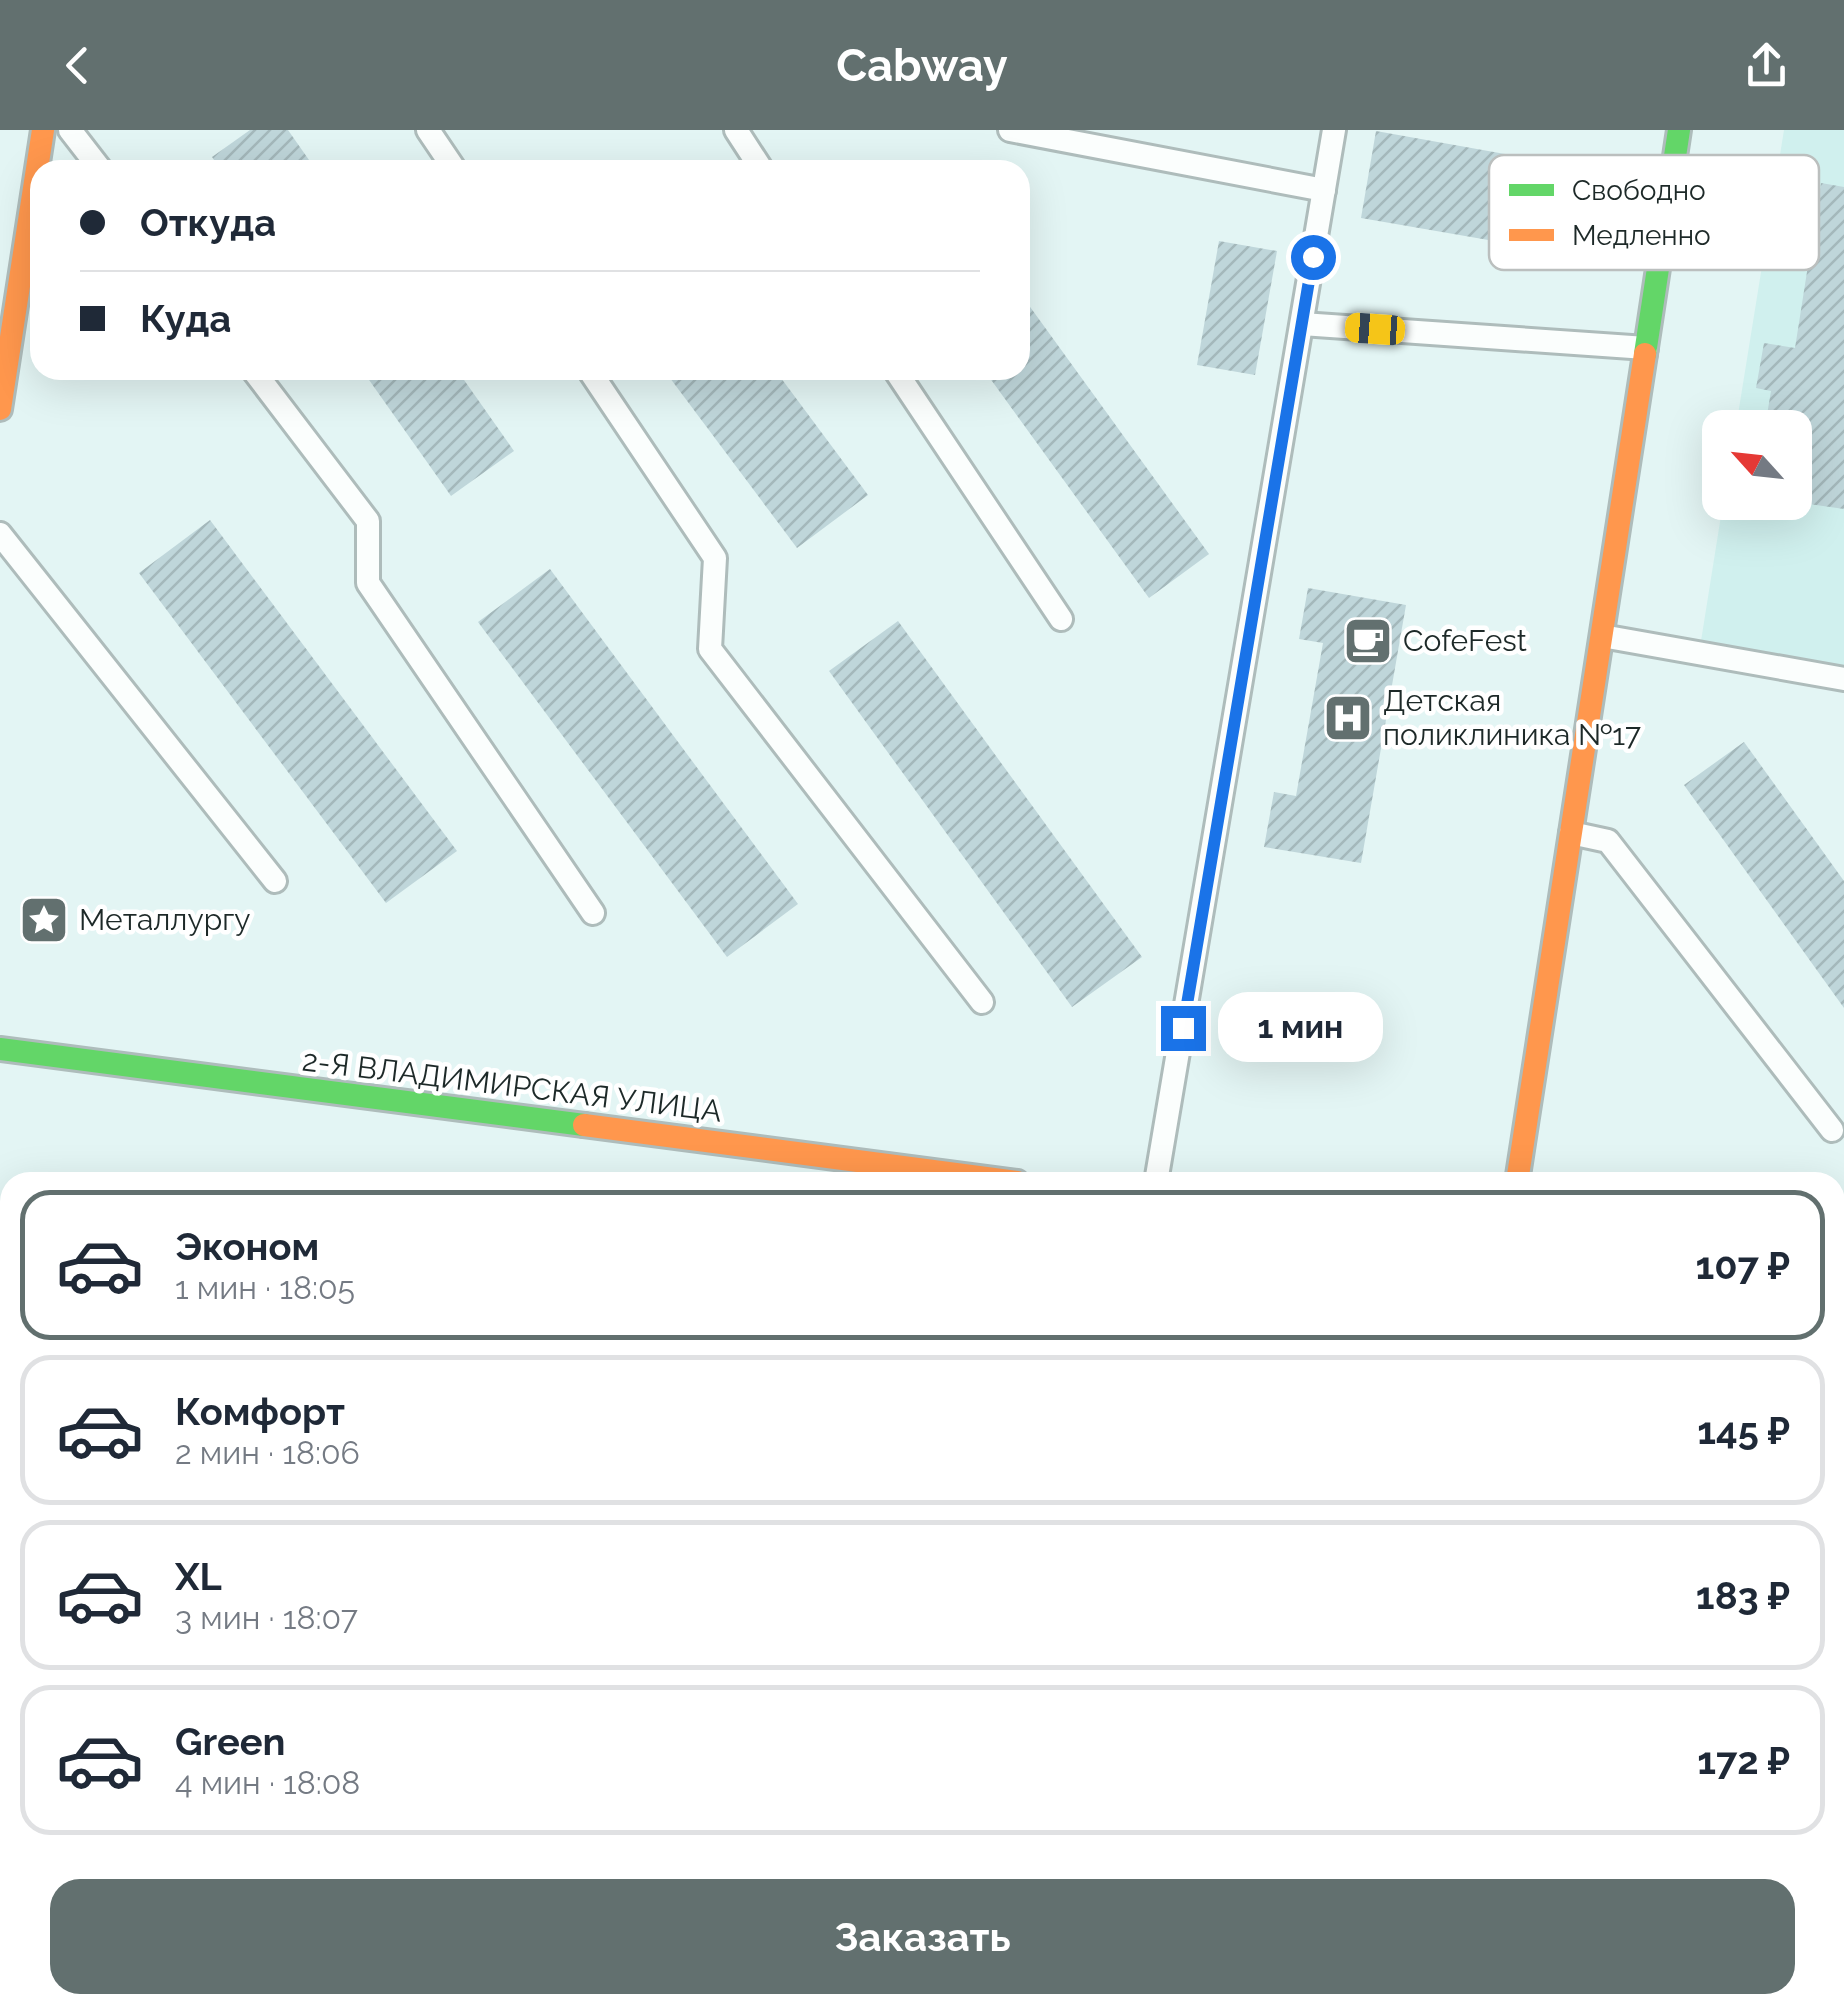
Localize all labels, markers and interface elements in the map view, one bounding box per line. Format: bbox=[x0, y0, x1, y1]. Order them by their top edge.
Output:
icon: back bbox=[50, 38, 105, 93]
icon: share bbox=[1739, 38, 1794, 93]
text: Cabway bbox=[836, 39, 1008, 92]
legend bbox=[1489, 155, 1819, 270]
text: Свободно bbox=[1572, 174, 1706, 207]
text: Откуда bbox=[140, 200, 276, 245]
text: Медленно bbox=[1572, 219, 1711, 252]
route start bbox=[1291, 235, 1336, 280]
text: Куда bbox=[140, 296, 231, 341]
car bbox=[1344, 312, 1406, 346]
north arrow bbox=[1702, 410, 1812, 520]
map controls bbox=[1702, 410, 1812, 520]
cafe icon: CofeFest bbox=[1342, 615, 1394, 667]
place label: CofeFest bbox=[1403, 623, 1527, 658]
place label: Детская поликлиника №17 bbox=[1383, 683, 1641, 752]
hospital icon: Детская поликлиника №17 bbox=[1322, 692, 1374, 744]
place icon: Металлургу bbox=[18, 894, 70, 946]
place label: Металлургу bbox=[79, 902, 251, 937]
callout: 1 мин bbox=[1218, 993, 1383, 1063]
route end bbox=[1161, 1006, 1206, 1051]
text: 1 мин bbox=[1258, 1008, 1343, 1045]
street label: 2-Я ВЛАДИМИРСКАЯ УЛИЦА bbox=[300, 1042, 724, 1129]
icon: car bbox=[55, 1220, 145, 1310]
text: Эконом bbox=[175, 1224, 319, 1269]
text: 107 ₽ bbox=[1695, 1243, 1790, 1288]
text: 1 мин · 18:05 bbox=[175, 1269, 355, 1306]
icon: car bbox=[55, 1385, 145, 1475]
text: Комфорт bbox=[175, 1389, 345, 1434]
text: 145 ₽ bbox=[1697, 1408, 1790, 1453]
text: 2 мин · 18:06 bbox=[175, 1434, 360, 1471]
icon: car bbox=[55, 1550, 145, 1640]
text: XL bbox=[175, 1554, 222, 1599]
text: 183 ₽ bbox=[1696, 1573, 1790, 1618]
text: 3 мин · 18:07 bbox=[175, 1599, 358, 1636]
icon: car bbox=[55, 1715, 145, 1805]
text: Green bbox=[175, 1719, 285, 1764]
text: 172 ₽ bbox=[1697, 1738, 1790, 1783]
text: 4 мин · 18:08 bbox=[175, 1764, 360, 1801]
button: Заказать bbox=[50, 1879, 1795, 1994]

